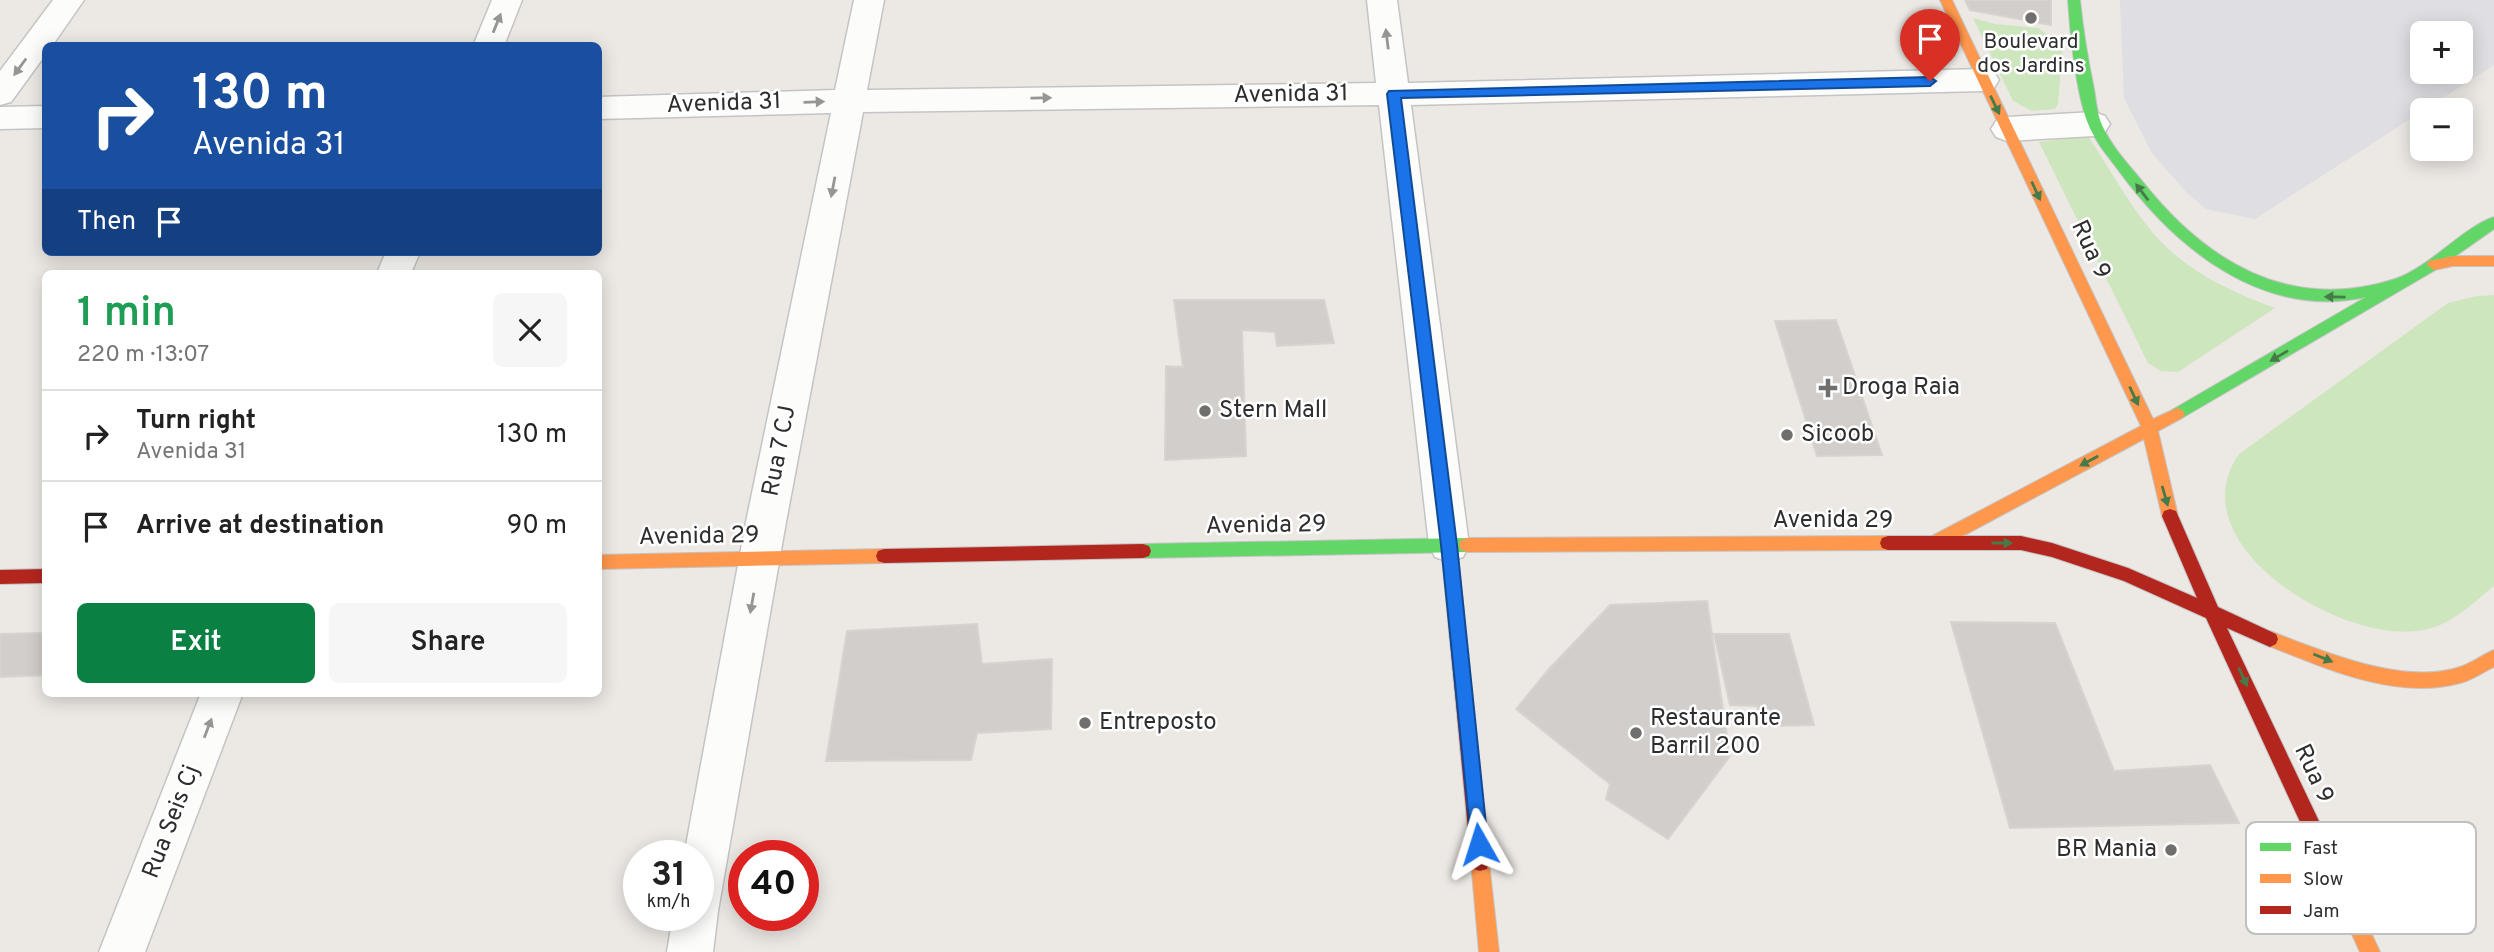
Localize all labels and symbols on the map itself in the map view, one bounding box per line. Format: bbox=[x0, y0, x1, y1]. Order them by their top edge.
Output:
pin bbox=[1900, 9, 1960, 81]
marker: Boulevard dos Jardins bbox=[2023, 10, 2039, 26]
one-way arrow bbox=[492, 12, 503, 33]
one-way arrow bbox=[1381, 28, 1392, 50]
place label: Boulevard dos Jardins bbox=[1977, 29, 2085, 80]
one-way arrow bbox=[13, 58, 27, 76]
street label: Avenida 31 bbox=[1233, 79, 1349, 111]
street label: Avenida 31 bbox=[666, 87, 782, 121]
one-way arrow bbox=[1030, 92, 1052, 104]
one-way arrow bbox=[1989, 95, 2001, 115]
one-way arrow bbox=[803, 96, 825, 107]
one-way arrow bbox=[827, 176, 838, 198]
one-way arrow bbox=[2030, 181, 2042, 201]
one-way arrow bbox=[2136, 183, 2150, 201]
street label: Rua 9 bbox=[2063, 216, 2117, 284]
one-way arrow bbox=[2323, 291, 2345, 303]
one-way arrow bbox=[2269, 350, 2288, 362]
place label: Droga Raia bbox=[1842, 373, 1960, 403]
marker: Droga Raia bbox=[1820, 380, 1836, 396]
one-way arrow bbox=[2128, 386, 2140, 406]
place label: Stern Mall bbox=[1219, 396, 1327, 426]
street label: Rua 7 CJ bbox=[756, 403, 804, 499]
marker: Stern Mall bbox=[1197, 403, 1213, 419]
place label: Sicoob bbox=[1801, 420, 1874, 450]
marker: Sicoob bbox=[1779, 427, 1795, 443]
one-way arrow bbox=[2079, 455, 2099, 467]
one-way arrow bbox=[2160, 485, 2170, 506]
street label: Avenida 29 bbox=[1773, 506, 1893, 536]
street label: Avenida 29 bbox=[1205, 510, 1327, 542]
street label: Avenida 29 bbox=[638, 521, 760, 553]
one-way arrow bbox=[1992, 537, 2014, 549]
one-way arrow bbox=[746, 592, 757, 614]
one-way arrow bbox=[2313, 653, 2334, 664]
one-way arrow bbox=[2237, 667, 2249, 687]
place label: Restaurante Barril 200 bbox=[1650, 704, 1781, 762]
place label: Entreposto bbox=[1099, 708, 1217, 738]
marker: Entreposto bbox=[1077, 715, 1093, 731]
one-way arrow bbox=[203, 718, 214, 739]
marker: Restaurante Barril 200 bbox=[1628, 725, 1644, 741]
street label: Rua 9 bbox=[2286, 740, 2340, 808]
street label: Rua Seis Cj bbox=[137, 761, 207, 883]
position arrow bbox=[1442, 807, 1516, 881]
legend bbox=[2246, 822, 2476, 934]
place label: BR Mania bbox=[2056, 835, 2157, 865]
text: Fast bbox=[2303, 837, 2338, 861]
speed limit sign: 40 bbox=[728, 840, 819, 931]
marker: BR Mania bbox=[2163, 842, 2179, 858]
text: Slow bbox=[2303, 868, 2343, 892]
text: Jam bbox=[2303, 900, 2340, 924]

